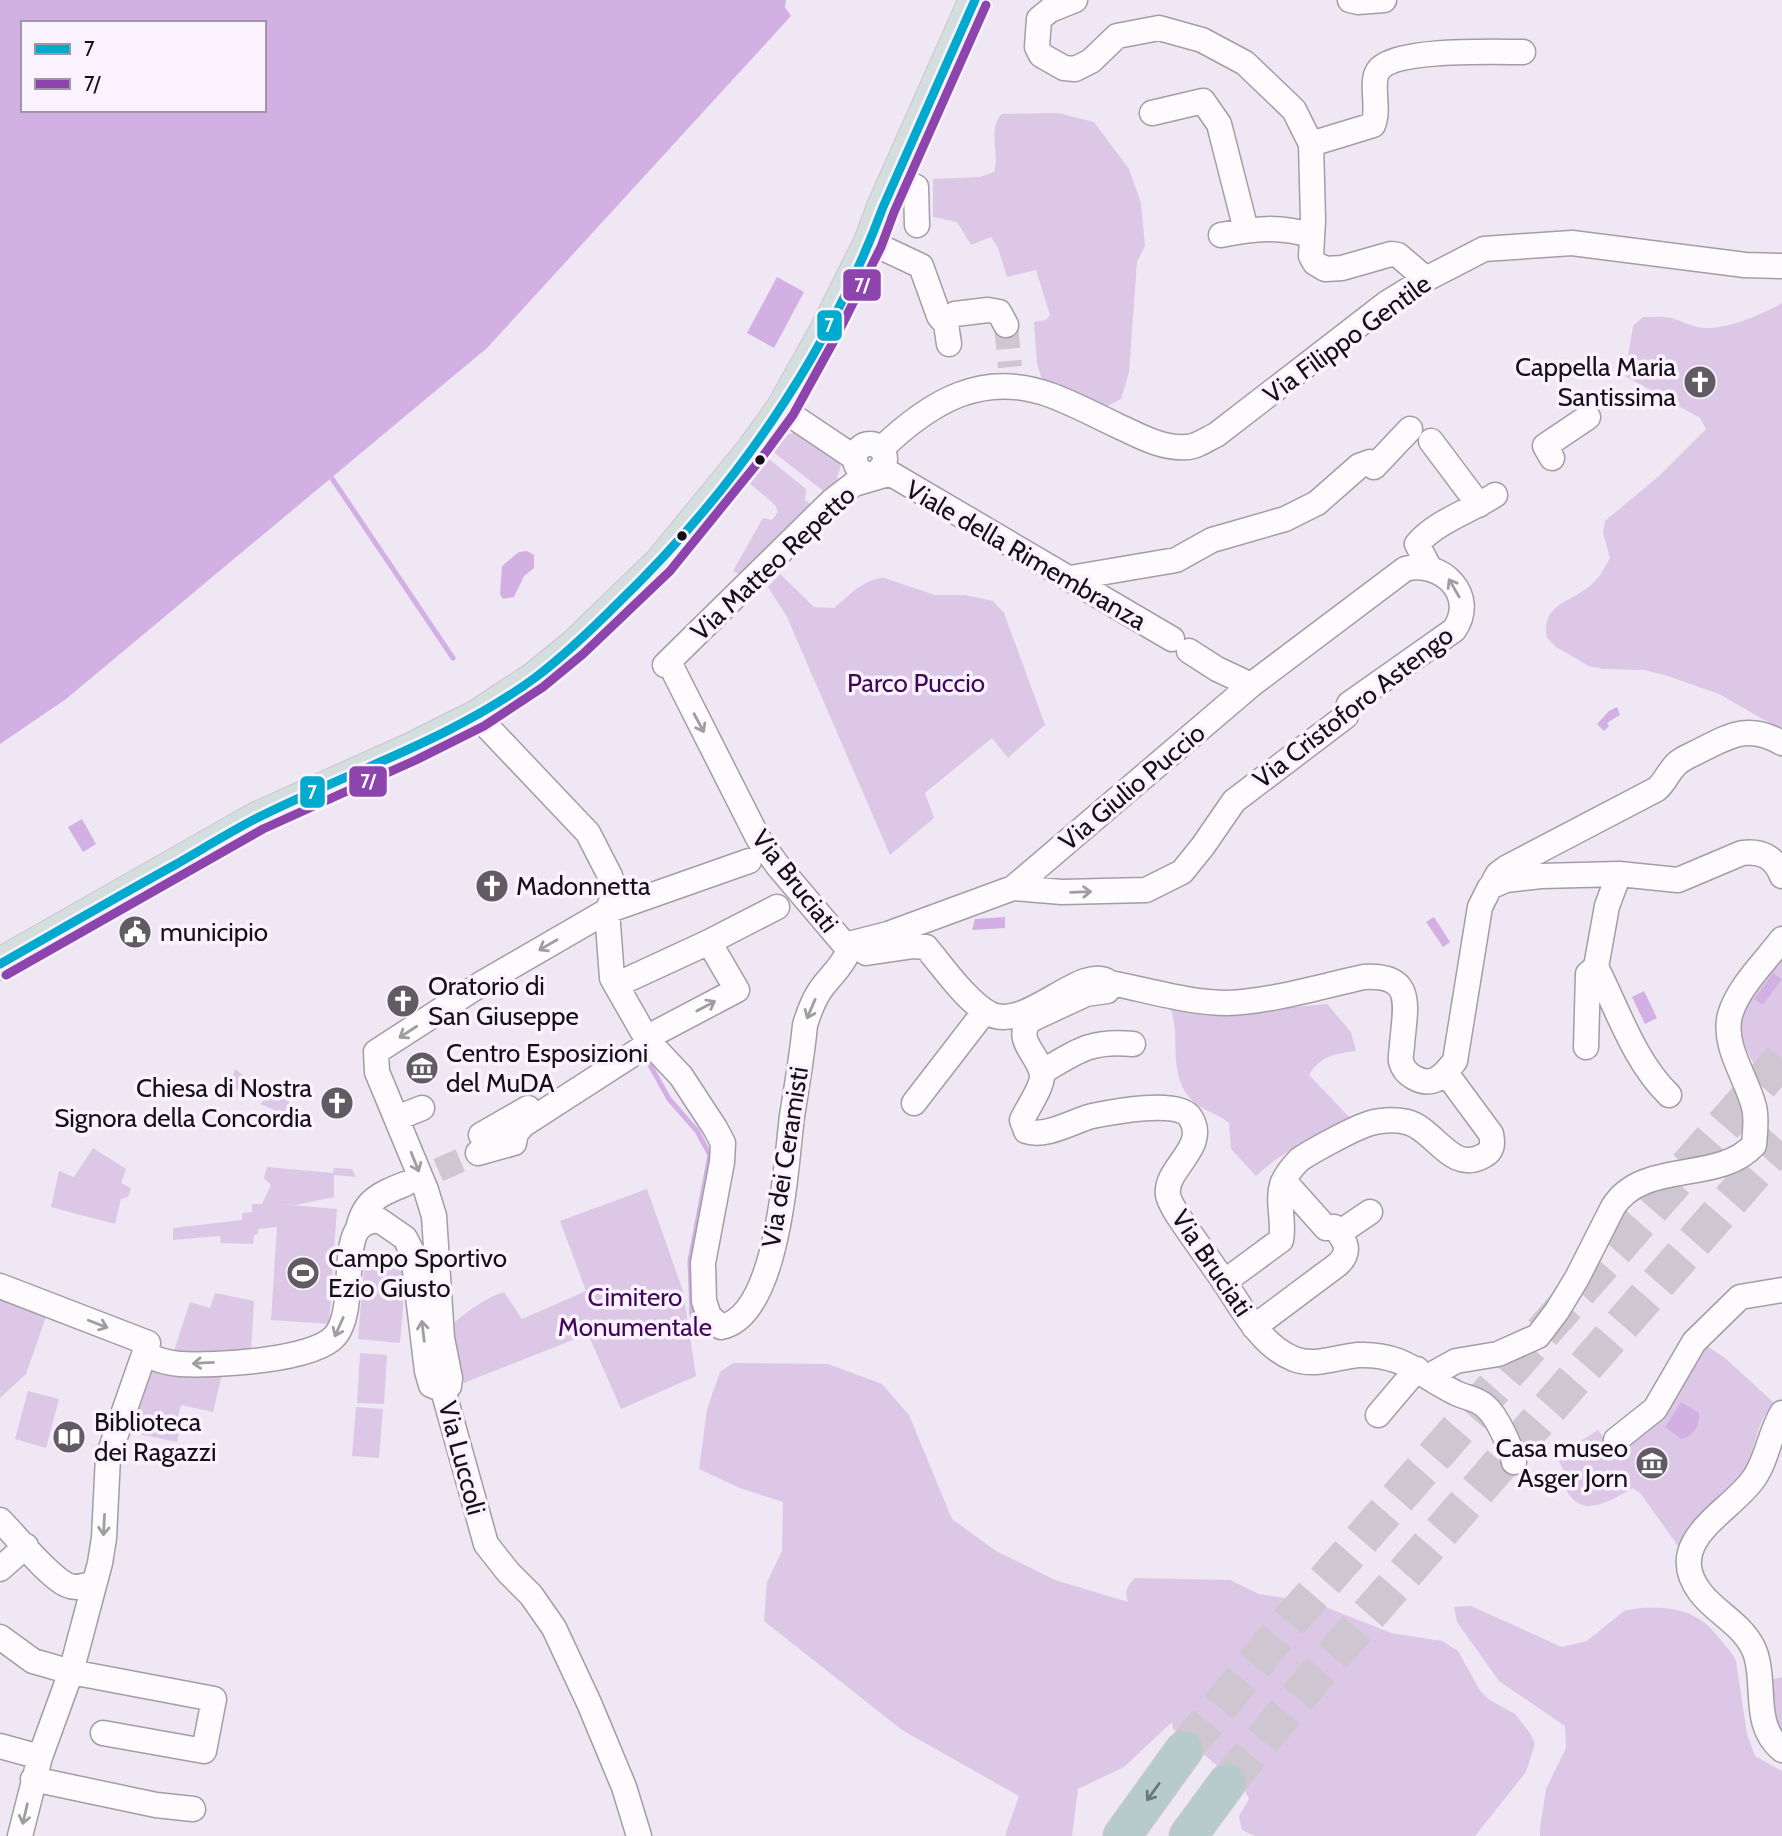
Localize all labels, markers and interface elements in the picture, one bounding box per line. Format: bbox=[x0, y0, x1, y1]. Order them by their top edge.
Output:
legend bbox=[21, 21, 266, 112]
text: 7 bbox=[84, 36, 95, 61]
text: 7/ bbox=[84, 71, 101, 96]
line badge: 7/ bbox=[842, 268, 882, 302]
street label: Via Filippo Gentile bbox=[1257, 268, 1437, 410]
text: 7/ bbox=[854, 274, 871, 297]
line badge: 7 bbox=[816, 309, 843, 342]
text: 7 bbox=[824, 314, 834, 337]
place label: Cappella Maria Santissima bbox=[1515, 351, 1677, 413]
church icon: Cappella Maria Santissima bbox=[1681, 363, 1719, 401]
unlabelled marker bbox=[753, 453, 767, 467]
street label: Viale della Rimembranza bbox=[900, 473, 1153, 637]
street label: Via Matteo Repetto bbox=[684, 479, 862, 647]
unlabelled marker bbox=[675, 529, 689, 543]
one-way arrow bbox=[1446, 578, 1460, 599]
street label: Via Cristoforo Astengo bbox=[1247, 619, 1459, 795]
park label: Parco Puccio bbox=[847, 667, 985, 699]
one-way arrow bbox=[692, 712, 706, 732]
street label: Via Giulio Puccio bbox=[1053, 717, 1211, 857]
line badge: 7/ bbox=[348, 765, 388, 798]
text: 7/ bbox=[360, 770, 377, 793]
line badge: 7 bbox=[299, 775, 326, 809]
text: 7 bbox=[307, 781, 317, 804]
street label: Via Bruciati bbox=[745, 823, 845, 939]
church icon: Madonnetta bbox=[473, 867, 511, 905]
place label: Madonnetta bbox=[516, 870, 651, 902]
one-way arrow bbox=[1069, 885, 1092, 899]
public building icon: municipio bbox=[116, 913, 154, 951]
place label: municipio bbox=[160, 916, 268, 948]
one-way arrow bbox=[538, 939, 558, 953]
place label: Oratorio di San Giuseppe bbox=[428, 970, 579, 1032]
church icon: Oratorio di San Giuseppe bbox=[384, 982, 422, 1020]
one-way arrow bbox=[804, 997, 817, 1019]
one-way arrow bbox=[696, 999, 716, 1013]
one-way arrow bbox=[399, 1024, 418, 1039]
place label: Centro Esposizioni del MuDA bbox=[446, 1037, 648, 1099]
museum icon: Centro Esposizioni del MuDA bbox=[403, 1049, 441, 1087]
street label: Via dei Ceramisti bbox=[755, 1064, 815, 1250]
place label: Chiesa di Nostra Signora della Concordia bbox=[54, 1072, 313, 1134]
church icon: Chiesa di Nostra Signora della Concordia bbox=[318, 1084, 356, 1122]
one-way arrow bbox=[409, 1151, 422, 1172]
street label: Via Bruciati bbox=[1165, 1204, 1259, 1322]
place label: Campo Sportivo Ezio Giusto bbox=[328, 1242, 507, 1304]
sports icon: Campo Sportivo Ezio Giusto bbox=[284, 1254, 322, 1292]
park label: Cimitero Monumentale bbox=[558, 1281, 712, 1343]
one-way arrow bbox=[332, 1316, 345, 1337]
one-way arrow bbox=[87, 1319, 109, 1332]
one-way arrow bbox=[416, 1321, 429, 1343]
one-way arrow bbox=[192, 1357, 215, 1370]
street label: Via Luccoli bbox=[431, 1398, 493, 1518]
place label: Biblioteca dei Ragazzi bbox=[94, 1406, 217, 1468]
library icon: Biblioteca dei Ragazzi bbox=[50, 1418, 88, 1456]
place label: Casa museo Asger Jorn bbox=[1496, 1432, 1628, 1494]
museum icon: Casa museo Asger Jorn bbox=[1633, 1444, 1671, 1482]
one-way arrow bbox=[98, 1513, 111, 1536]
one-way arrow bbox=[1146, 1783, 1161, 1802]
one-way arrow bbox=[18, 1802, 31, 1825]

